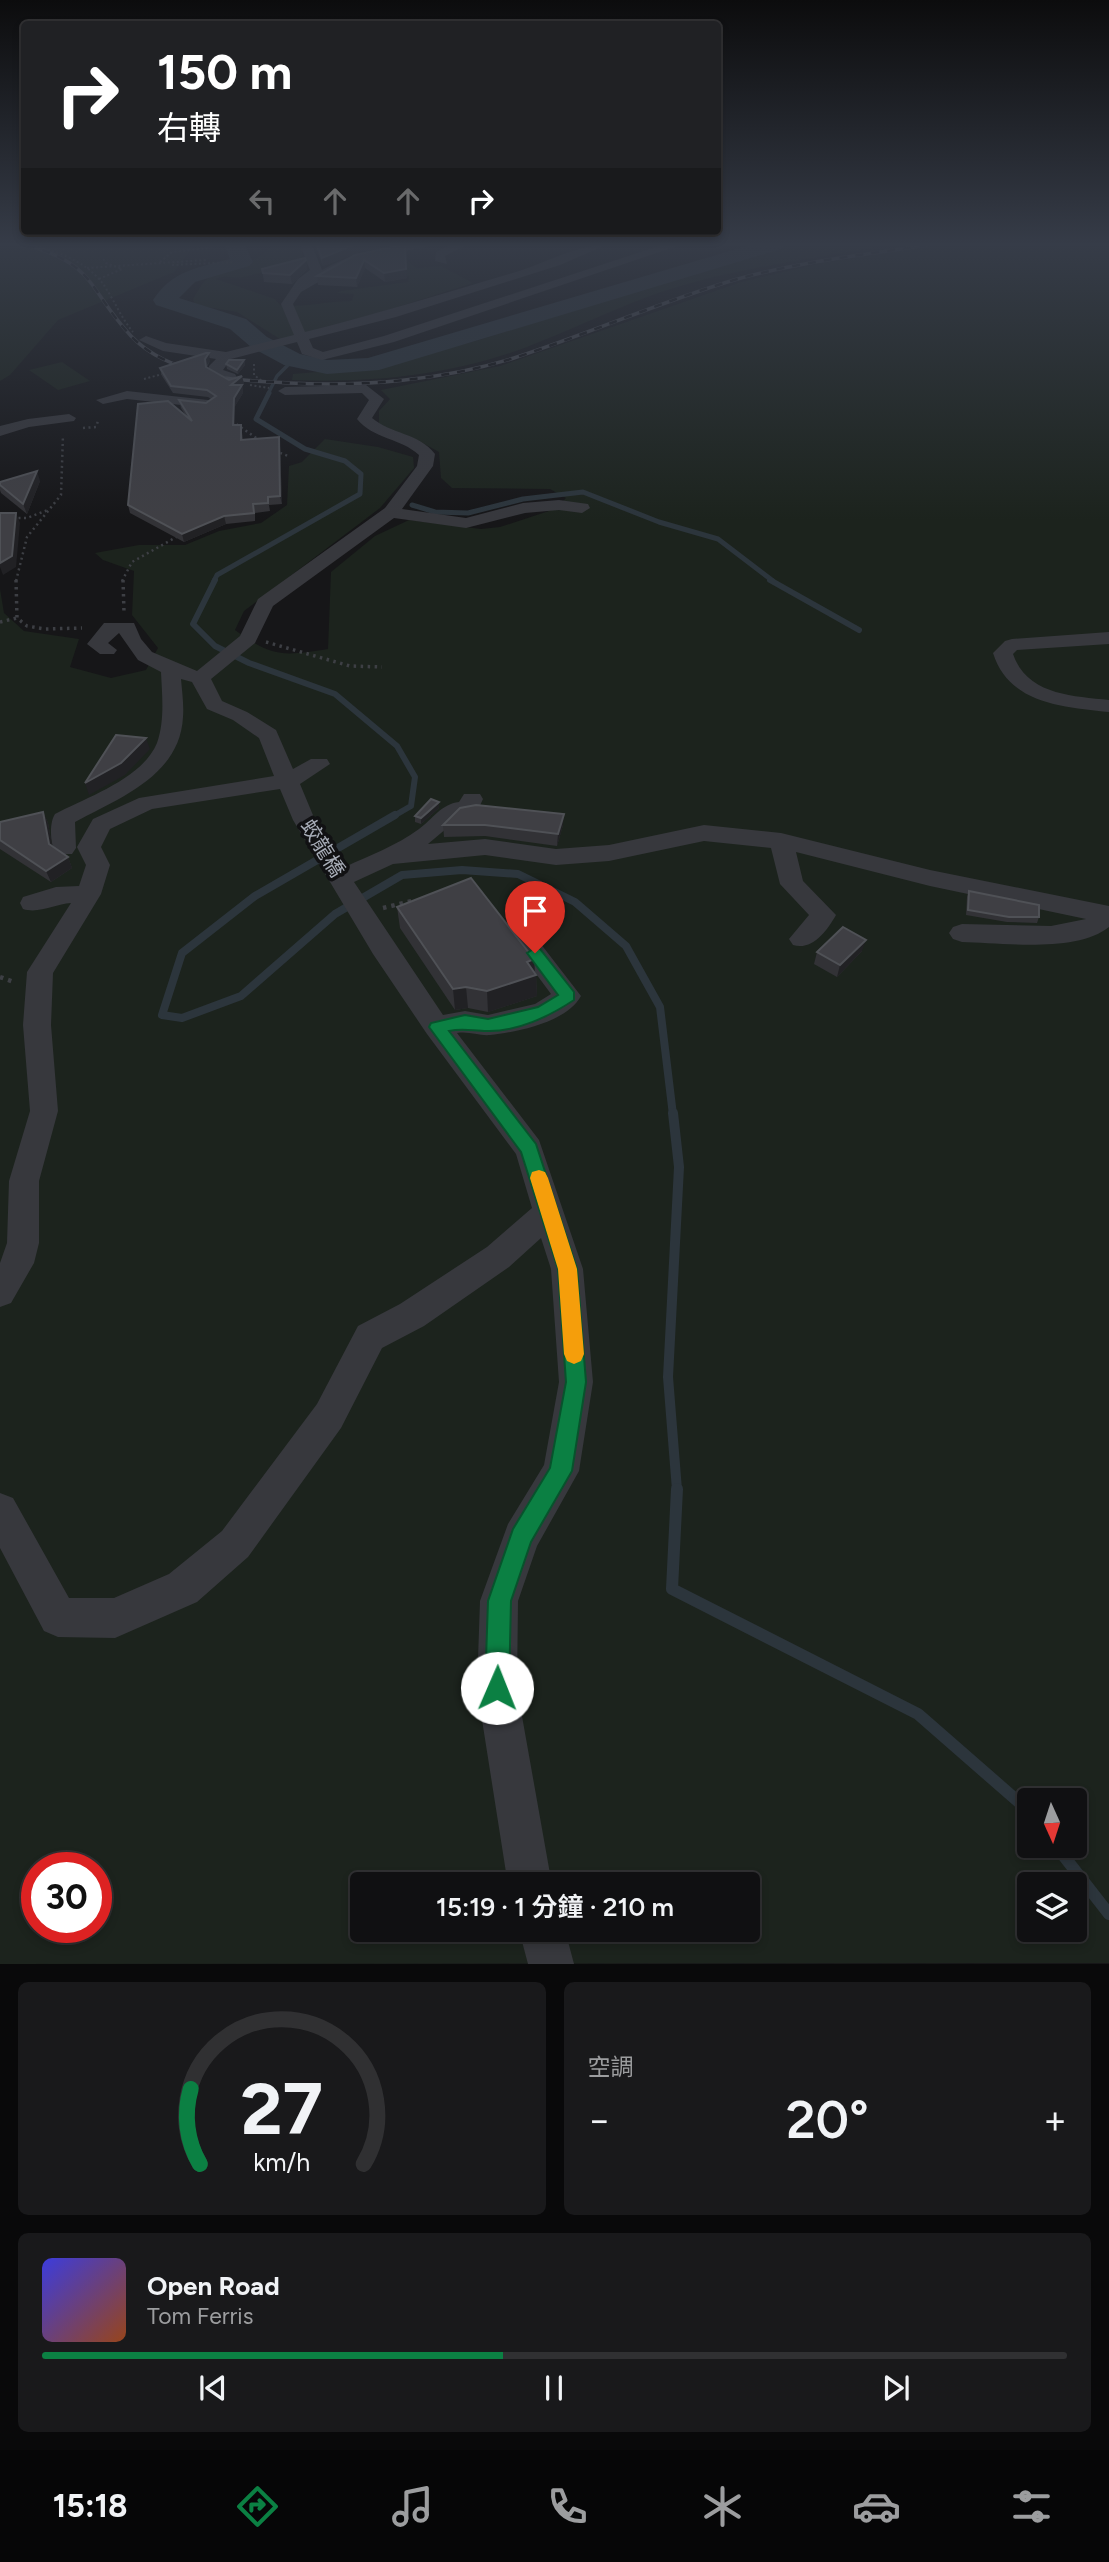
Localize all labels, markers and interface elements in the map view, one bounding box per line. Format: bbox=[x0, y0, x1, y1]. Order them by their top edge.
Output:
text: 150 m bbox=[157, 42, 292, 101]
icon: right bbox=[42, 49, 133, 140]
text: 右轉 bbox=[157, 109, 221, 147]
icon: left bbox=[243, 182, 281, 220]
icon: ahead bbox=[316, 182, 354, 220]
icon: ahead bbox=[389, 182, 427, 220]
icon: right bbox=[462, 182, 500, 220]
street label: 蛟龍橋 bbox=[296, 815, 350, 881]
pin bbox=[505, 881, 565, 953]
icon: arrive bbox=[516, 892, 554, 930]
position arrow bbox=[460, 1651, 534, 1725]
north arrow bbox=[1017, 1788, 1087, 1858]
map controls bbox=[1017, 1788, 1087, 1942]
speed limit sign: 30 bbox=[21, 1852, 112, 1943]
button: layers bbox=[1017, 1872, 1087, 1942]
text: 15:19 · 1 分鐘 · 210 m bbox=[436, 1891, 674, 1923]
text: 空調 bbox=[588, 2053, 634, 2081]
text: 27 bbox=[240, 2066, 323, 2153]
text: 20° bbox=[786, 2089, 869, 2151]
text: − bbox=[588, 2097, 611, 2143]
text: + bbox=[1043, 2097, 1067, 2143]
text: km/h bbox=[253, 2147, 310, 2177]
text: Open Road bbox=[147, 2270, 280, 2302]
text: Tom Ferris bbox=[147, 2302, 253, 2330]
icon: previous bbox=[194, 2369, 232, 2407]
icon: pause bbox=[535, 2369, 573, 2407]
icon: next bbox=[877, 2369, 915, 2407]
icon: directions bbox=[233, 2482, 282, 2531]
icon: music bbox=[388, 2482, 437, 2531]
icon: phone bbox=[543, 2482, 592, 2531]
icon: climate bbox=[698, 2482, 747, 2531]
icon: car bbox=[852, 2482, 901, 2531]
icon: filters bbox=[1007, 2482, 1056, 2531]
text: 15:18 bbox=[53, 2487, 128, 2525]

